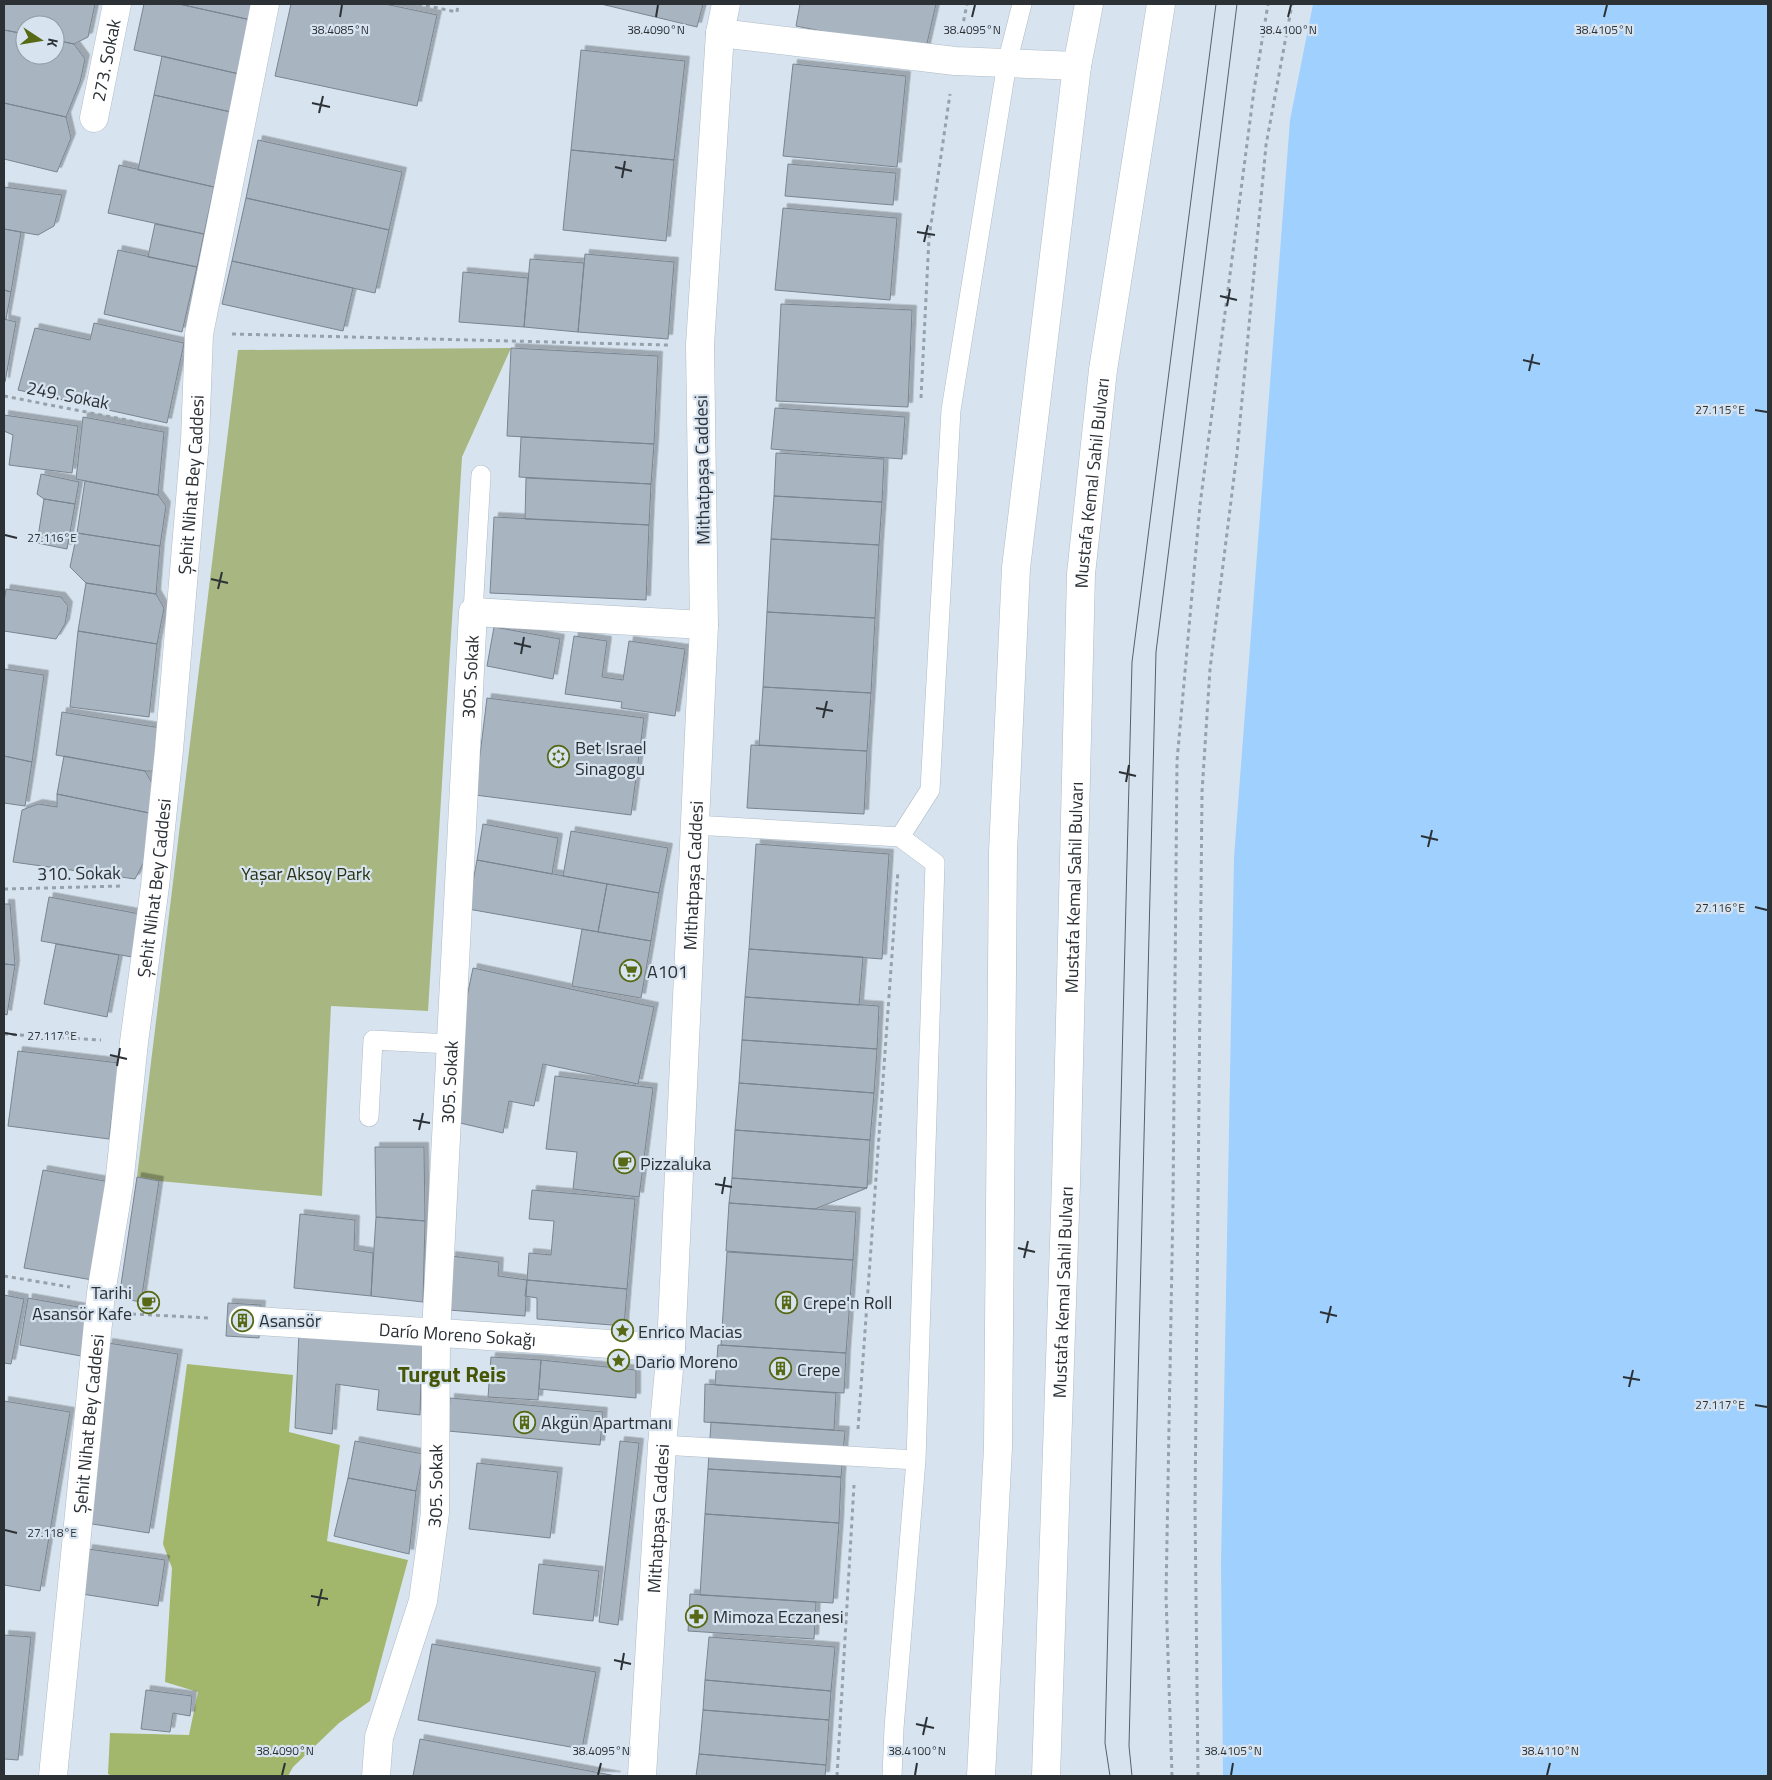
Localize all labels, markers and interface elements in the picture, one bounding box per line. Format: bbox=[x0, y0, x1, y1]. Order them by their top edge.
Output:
north arrow bbox=[15, 15, 65, 65]
street label: 273. Sokak bbox=[84, 16, 127, 104]
text: 38.4085°N bbox=[311, 20, 369, 39]
text: 38.4090°N bbox=[627, 20, 685, 39]
text: 38.4095°N bbox=[943, 20, 1001, 39]
text: 38.4100°N bbox=[1259, 20, 1317, 39]
text: 38.4105°N bbox=[1575, 20, 1633, 39]
text: K bbox=[42, 37, 64, 50]
street label: 249. Sokak bbox=[24, 374, 112, 416]
street label: Mustafa Kemal Sahil Bulvarı bbox=[1067, 376, 1116, 589]
street label: Şehit Nihat Bey Caddesi bbox=[170, 394, 210, 575]
street label: Mithatpaşa Caddesi bbox=[687, 395, 717, 545]
text: 27.115°E bbox=[1695, 400, 1745, 419]
text: 27.116°E bbox=[27, 528, 77, 547]
street label: 305. Sokak bbox=[454, 634, 485, 719]
place label: Bet Israel Sinagogu bbox=[575, 734, 647, 782]
synagogue icon: Bet Israel Sinagogu bbox=[547, 745, 571, 769]
street label: Mustafa Kemal Sahil Bulvarı bbox=[1057, 781, 1089, 994]
street label: Şehit Nihat Bey Caddesi bbox=[129, 797, 177, 979]
street label: Mithatpaşa Caddesi bbox=[676, 800, 709, 951]
street label: 310. Sokak bbox=[37, 859, 121, 887]
park label: Yaşar Aksoy Park bbox=[241, 860, 371, 887]
text: 27.116°E bbox=[1695, 898, 1745, 917]
place label: A101 bbox=[647, 958, 688, 985]
supermarket icon: A101 bbox=[619, 959, 643, 983]
text: 27.117°E bbox=[27, 1026, 77, 1045]
street label: 305. Sokak bbox=[433, 1039, 465, 1125]
place label: Pizzaluka bbox=[640, 1150, 711, 1177]
cafe icon: Pizzaluka bbox=[612, 1151, 636, 1175]
street label: Mustafa Kemal Sahil Bulvarı bbox=[1045, 1186, 1079, 1399]
place label: Tarihi Asansör Kafe bbox=[32, 1279, 132, 1327]
place label: Crepe'n Roll bbox=[803, 1289, 892, 1316]
cafe icon: Tarihi Asansör Kafe bbox=[136, 1290, 160, 1314]
building icon: Crepe'n Roll bbox=[775, 1290, 799, 1314]
place label: Asansör bbox=[259, 1307, 321, 1334]
building icon: Asansör bbox=[231, 1308, 255, 1332]
street label: Darío Moreno Sokağı bbox=[378, 1315, 537, 1353]
place label: Enrico Macias bbox=[638, 1318, 742, 1345]
place icon: Enrico Macias bbox=[610, 1319, 634, 1343]
street label: Şehit Nihat Bey Caddesi bbox=[66, 1333, 110, 1515]
place label: Dario Moreno bbox=[635, 1348, 738, 1375]
place icon: Dario Moreno bbox=[607, 1349, 631, 1373]
place label: Crepe bbox=[797, 1356, 840, 1383]
district label: Turgut Reis bbox=[398, 1357, 506, 1391]
building icon: Crepe bbox=[769, 1357, 793, 1381]
text: 27.117°E bbox=[1695, 1395, 1745, 1414]
place label: Akgün Apartmanı bbox=[541, 1409, 672, 1436]
building icon: Akgün Apartmanı bbox=[513, 1410, 537, 1434]
street label: Mithatpaşa Caddesi bbox=[640, 1443, 676, 1594]
street label: 305. Sokak bbox=[420, 1444, 449, 1529]
text: 27.118°E bbox=[27, 1523, 77, 1542]
place label: Mimoza Eczanesi bbox=[713, 1603, 844, 1630]
pharmacy icon: Mimoza Eczanesi bbox=[685, 1604, 709, 1628]
text: 38.4090°N bbox=[256, 1741, 314, 1760]
text: 38.4095°N bbox=[572, 1741, 630, 1760]
text: 38.4100°N bbox=[888, 1741, 946, 1760]
text: 38.4105°N bbox=[1204, 1741, 1262, 1760]
text: 38.4110°N bbox=[1521, 1741, 1579, 1760]

